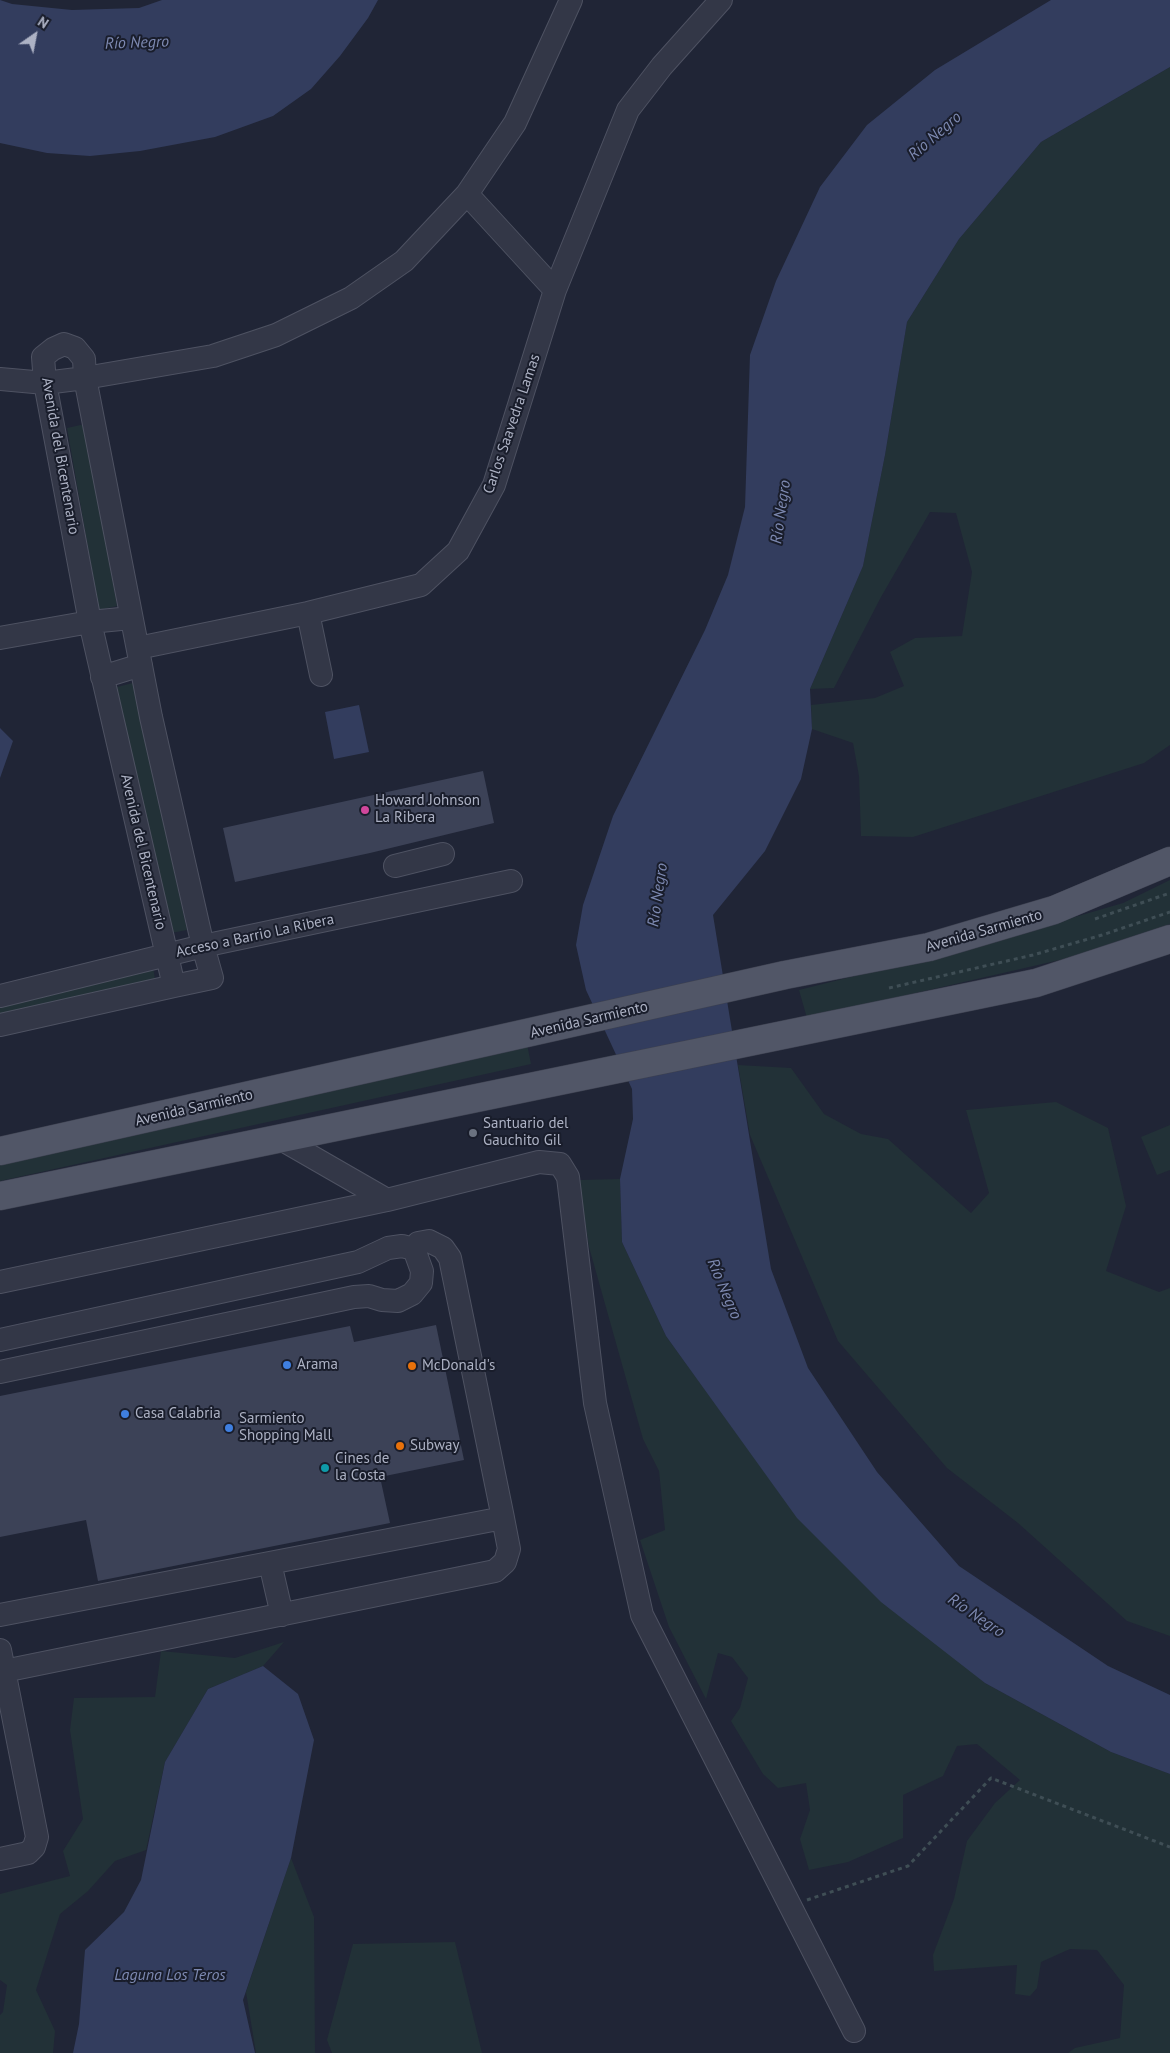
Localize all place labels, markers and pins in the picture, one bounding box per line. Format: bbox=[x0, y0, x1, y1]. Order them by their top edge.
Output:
place label: Howard Johnson La Ribera bbox=[375, 792, 480, 827]
marker: Howard Johnson La Ribera bbox=[359, 804, 371, 816]
place label: Santuario del Gauchito Gil bbox=[483, 1115, 568, 1150]
marker: Santuario del Gauchito Gil bbox=[467, 1127, 479, 1139]
place label: Arama bbox=[297, 1356, 338, 1374]
place label: McDonald's bbox=[422, 1357, 495, 1375]
marker: Arama bbox=[281, 1359, 293, 1371]
marker: McDonald's bbox=[406, 1360, 418, 1372]
place label: Casa Calabria bbox=[135, 1405, 221, 1423]
marker: Casa Calabria bbox=[119, 1408, 131, 1420]
place label: Sarmiento Shopping Mall bbox=[239, 1410, 332, 1445]
marker: Sarmiento Shopping Mall bbox=[223, 1422, 235, 1434]
place label: Subway bbox=[410, 1437, 459, 1455]
marker: Subway bbox=[394, 1440, 406, 1452]
place label: Cines de la Costa bbox=[335, 1450, 389, 1485]
marker: Cines de la Costa bbox=[319, 1462, 331, 1474]

